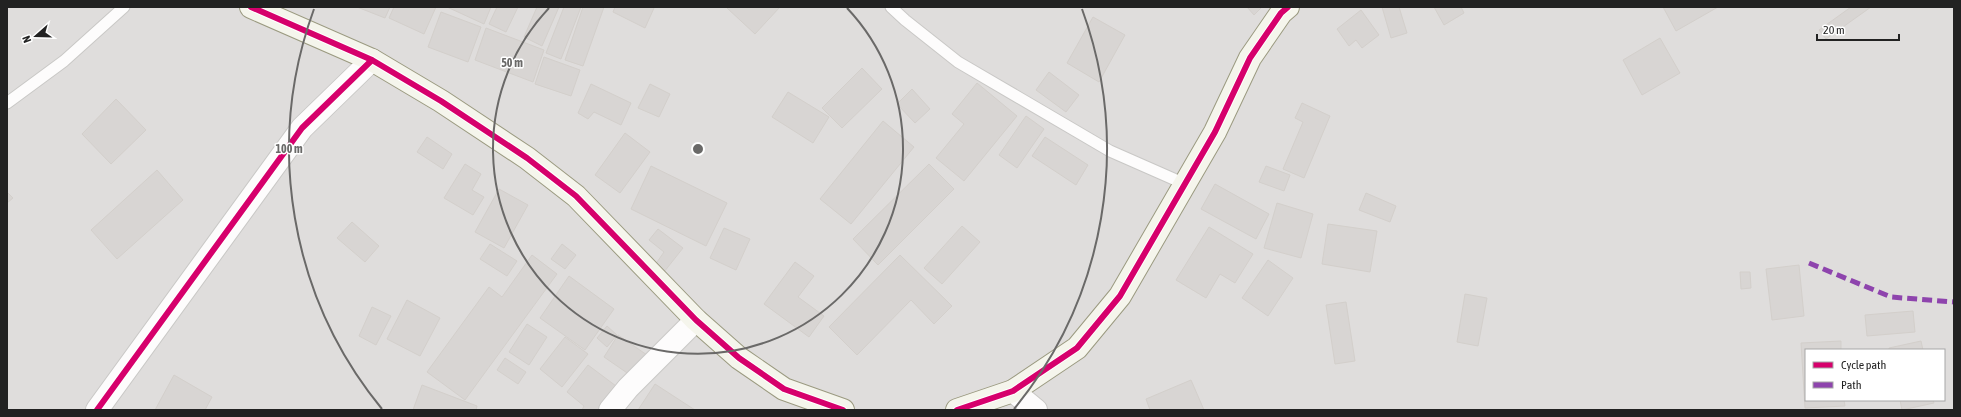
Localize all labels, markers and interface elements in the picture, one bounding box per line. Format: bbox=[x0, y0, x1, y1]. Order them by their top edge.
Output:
north arrow bbox=[16, 16, 56, 56]
scale bar bbox=[1817, 16, 1899, 42]
text: 20 m bbox=[1823, 23, 1845, 37]
text: N bbox=[20, 34, 33, 45]
text: 50 m bbox=[501, 56, 523, 70]
text: 100 m bbox=[275, 142, 303, 156]
centre of rings bbox=[691, 142, 705, 156]
legend bbox=[1805, 349, 1945, 401]
text: Cycle path bbox=[1841, 358, 1886, 372]
text: Path bbox=[1841, 378, 1862, 392]

